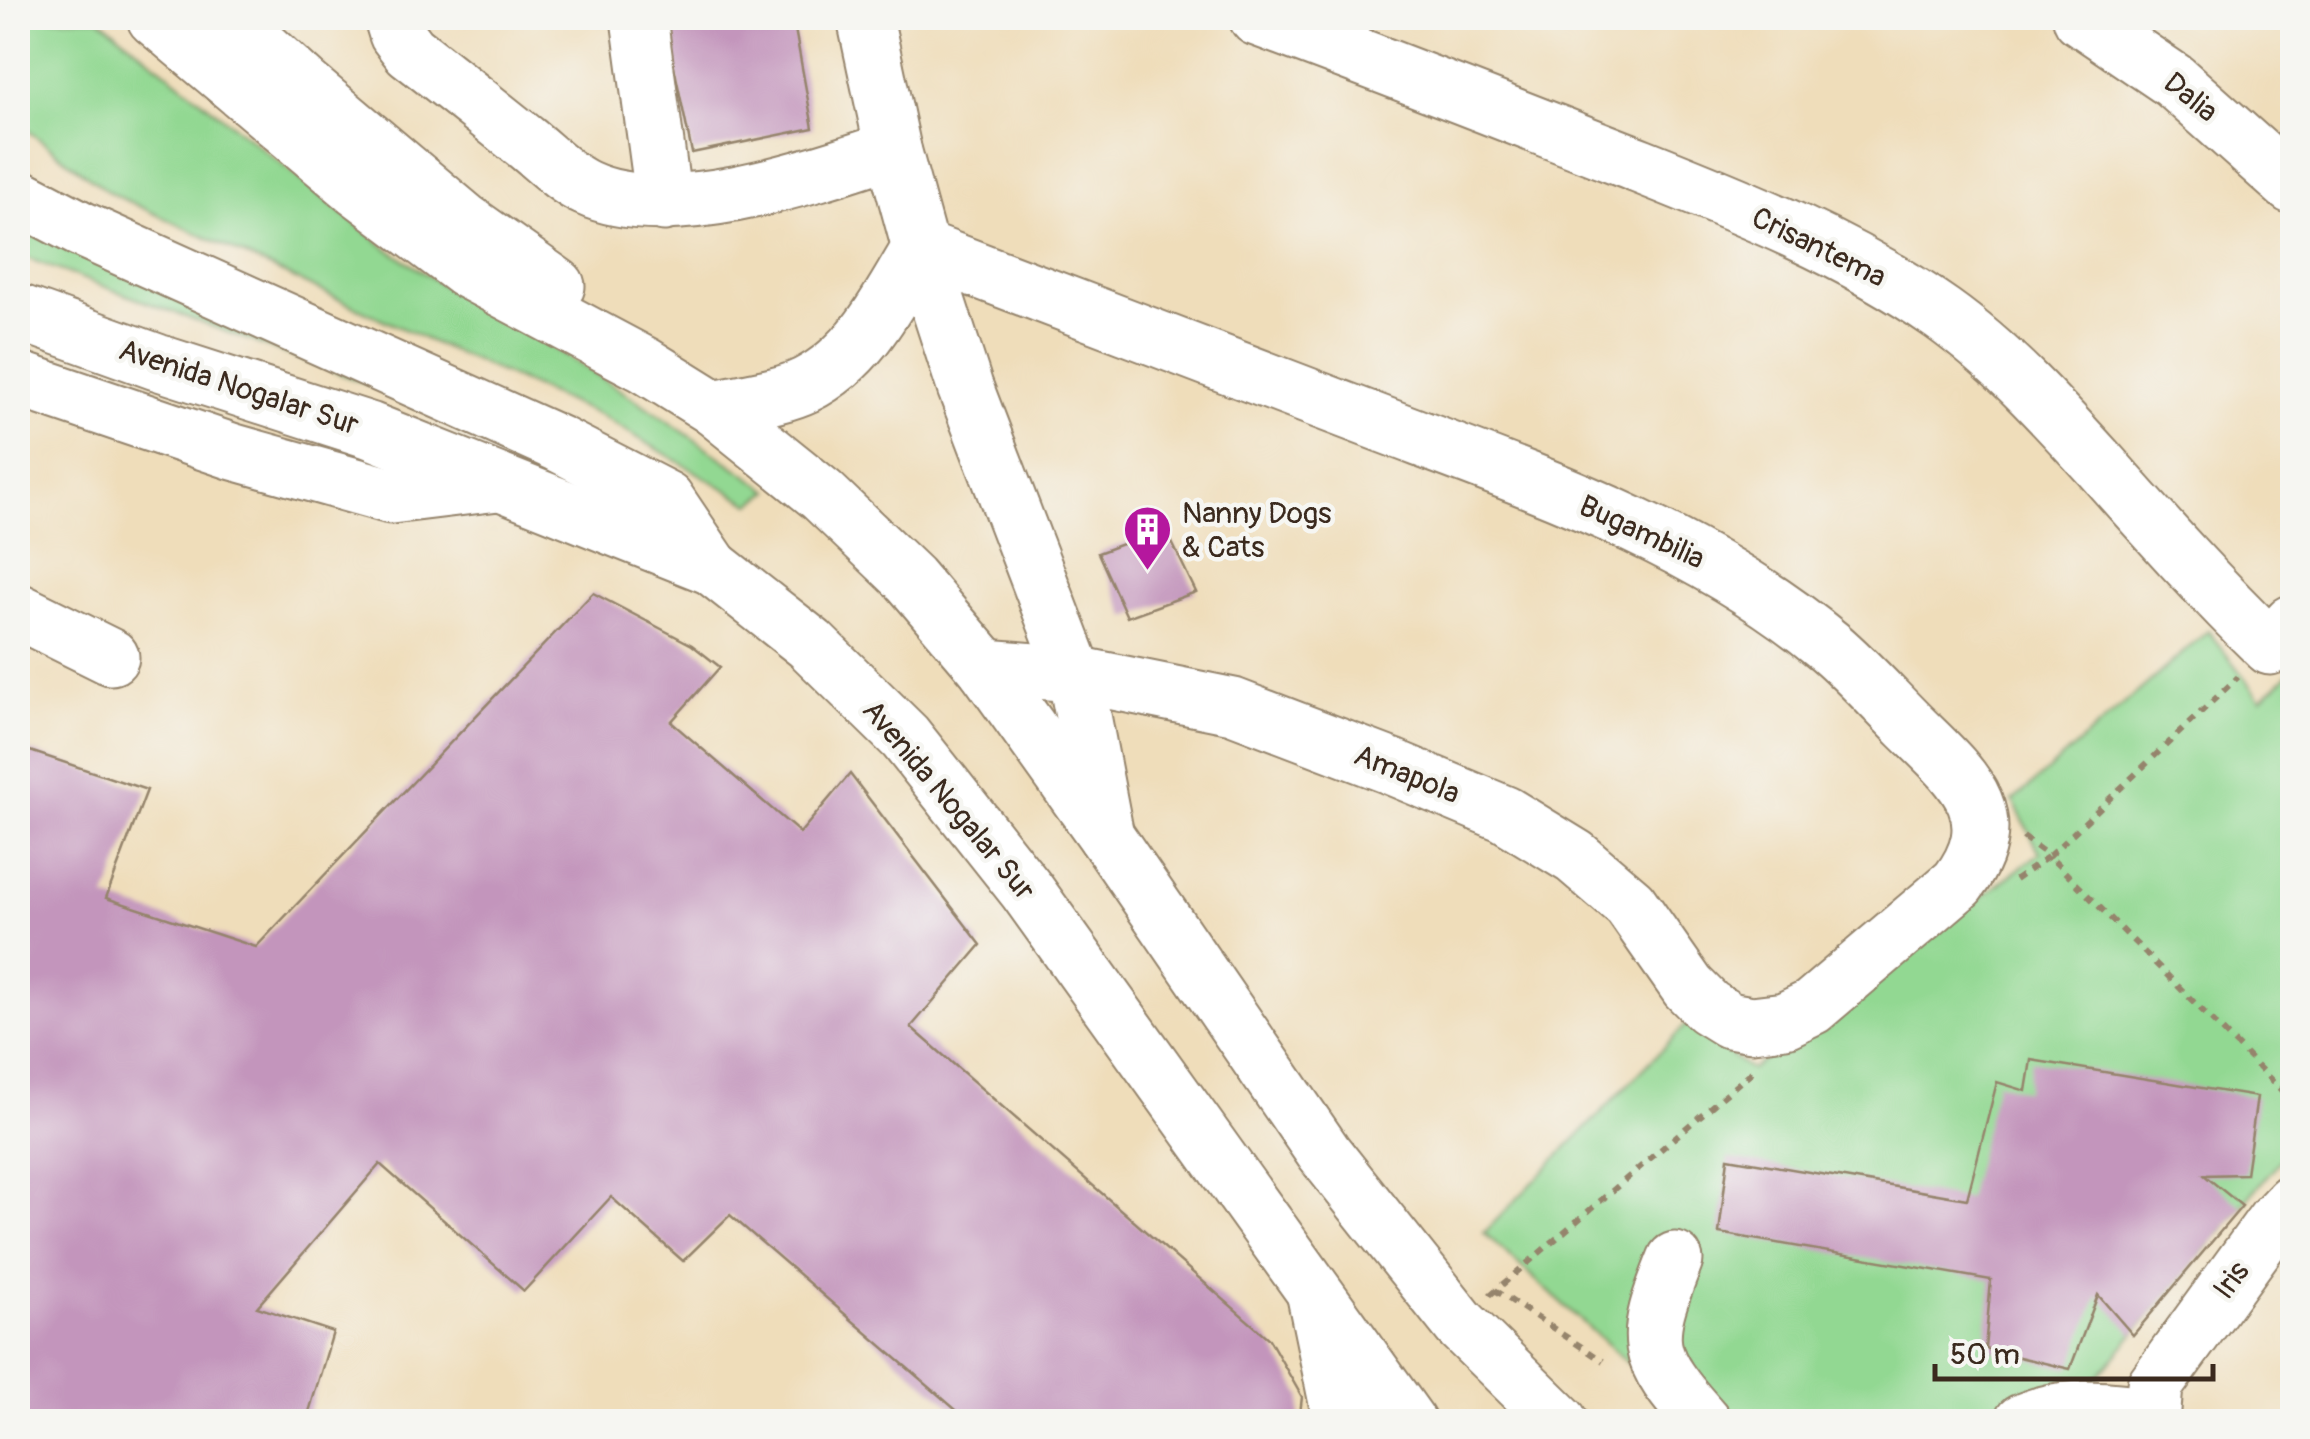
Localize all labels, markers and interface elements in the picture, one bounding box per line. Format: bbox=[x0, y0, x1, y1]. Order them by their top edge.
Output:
street label: Dalia bbox=[2156, 64, 2225, 130]
street label: Crisantema bbox=[1746, 199, 1892, 296]
street label: Avenida Nogalar Sur bbox=[114, 331, 364, 444]
street label: Bugambilia bbox=[1573, 487, 1710, 578]
place label: Nanny Dogs & Cats bbox=[1182, 495, 1331, 566]
building icon: Nanny Dogs & Cats bbox=[1121, 504, 1173, 572]
street label: Avenida Nogalar Sur bbox=[854, 693, 1043, 908]
street label: Amapola bbox=[1349, 737, 1465, 812]
street label: Iris bbox=[2205, 1254, 2258, 1307]
scale bar bbox=[1935, 1319, 2212, 1381]
text: 50 m bbox=[1950, 1336, 2020, 1373]

